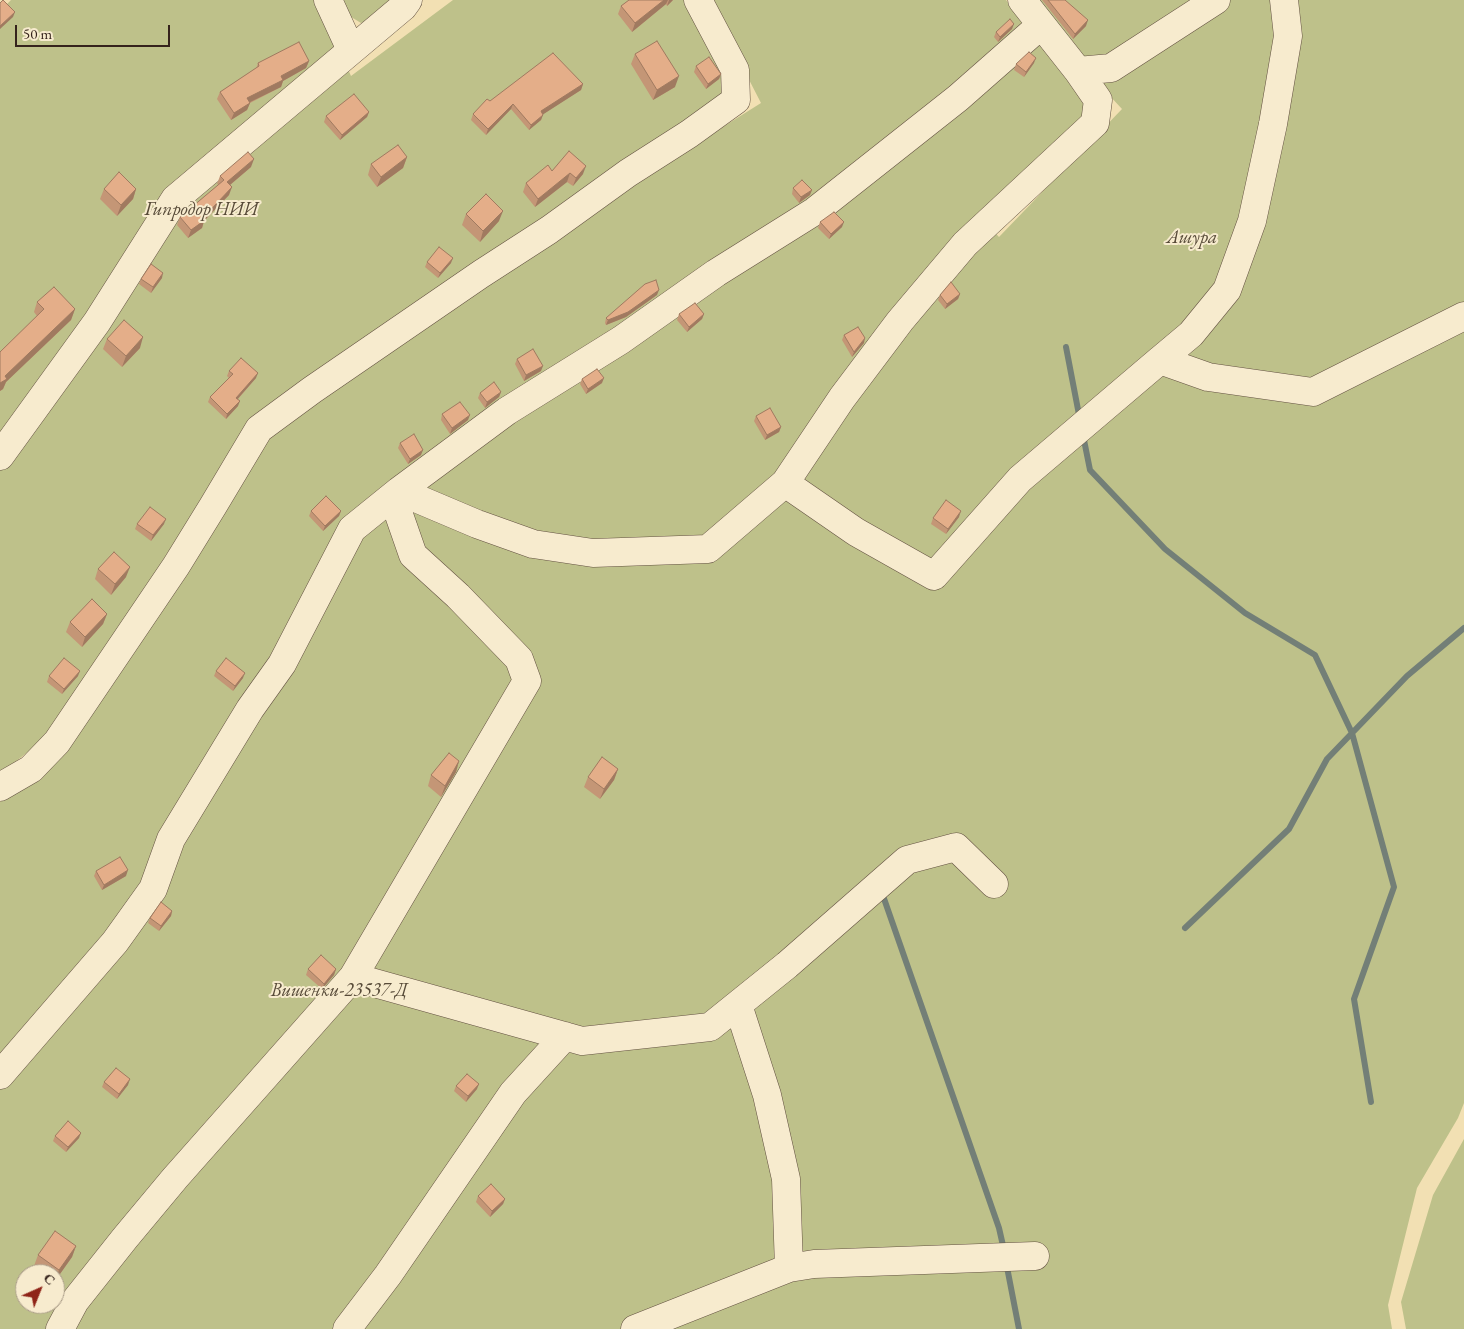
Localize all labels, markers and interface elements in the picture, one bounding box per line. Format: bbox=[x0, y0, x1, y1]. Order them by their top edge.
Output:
scale bar bbox=[18, 15, 172, 47]
text: 50 m bbox=[23, 24, 52, 43]
park label: Гипродор НИИ bbox=[144, 199, 258, 221]
park label: Ашура bbox=[1167, 227, 1217, 249]
park label: Вишенки-23537-Д bbox=[271, 980, 407, 1002]
north arrow bbox=[15, 1264, 65, 1314]
text: С bbox=[40, 1269, 60, 1289]

